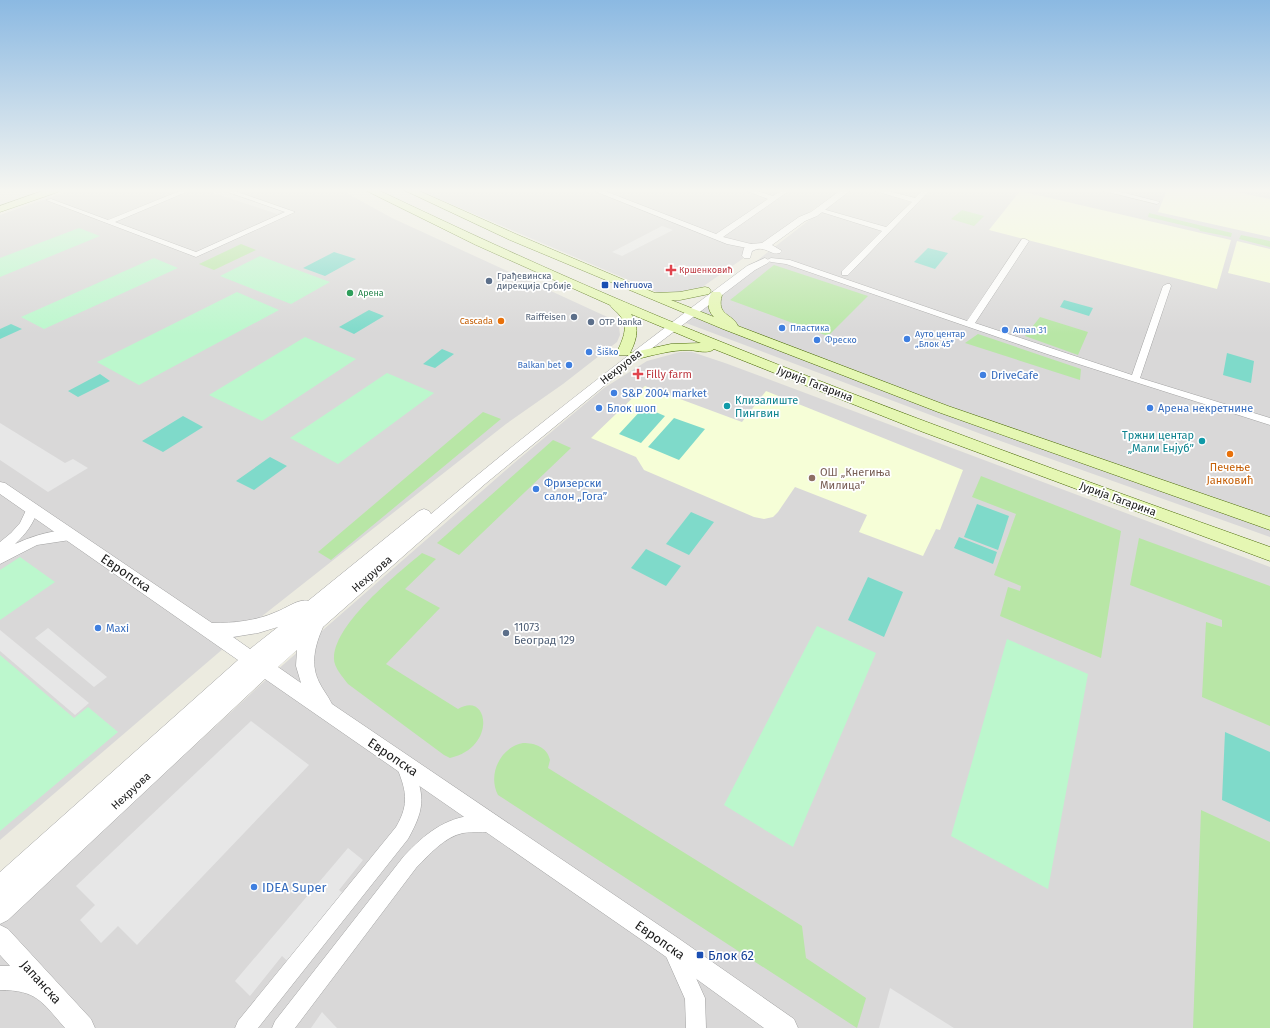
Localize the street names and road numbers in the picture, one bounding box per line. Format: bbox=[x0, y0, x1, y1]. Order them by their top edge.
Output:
street label: Нехруова bbox=[598, 347, 644, 387]
street label: Јурија Гагарина bbox=[775, 364, 855, 404]
street label: Јурија Гагарина bbox=[1078, 479, 1158, 519]
street label: Европска bbox=[98, 551, 154, 595]
street label: Нехруова bbox=[349, 553, 395, 595]
street label: Европска bbox=[365, 735, 421, 779]
street label: Нехруова bbox=[109, 770, 153, 812]
street label: Европска bbox=[632, 918, 688, 962]
street label: Јапанска bbox=[18, 957, 64, 1007]

